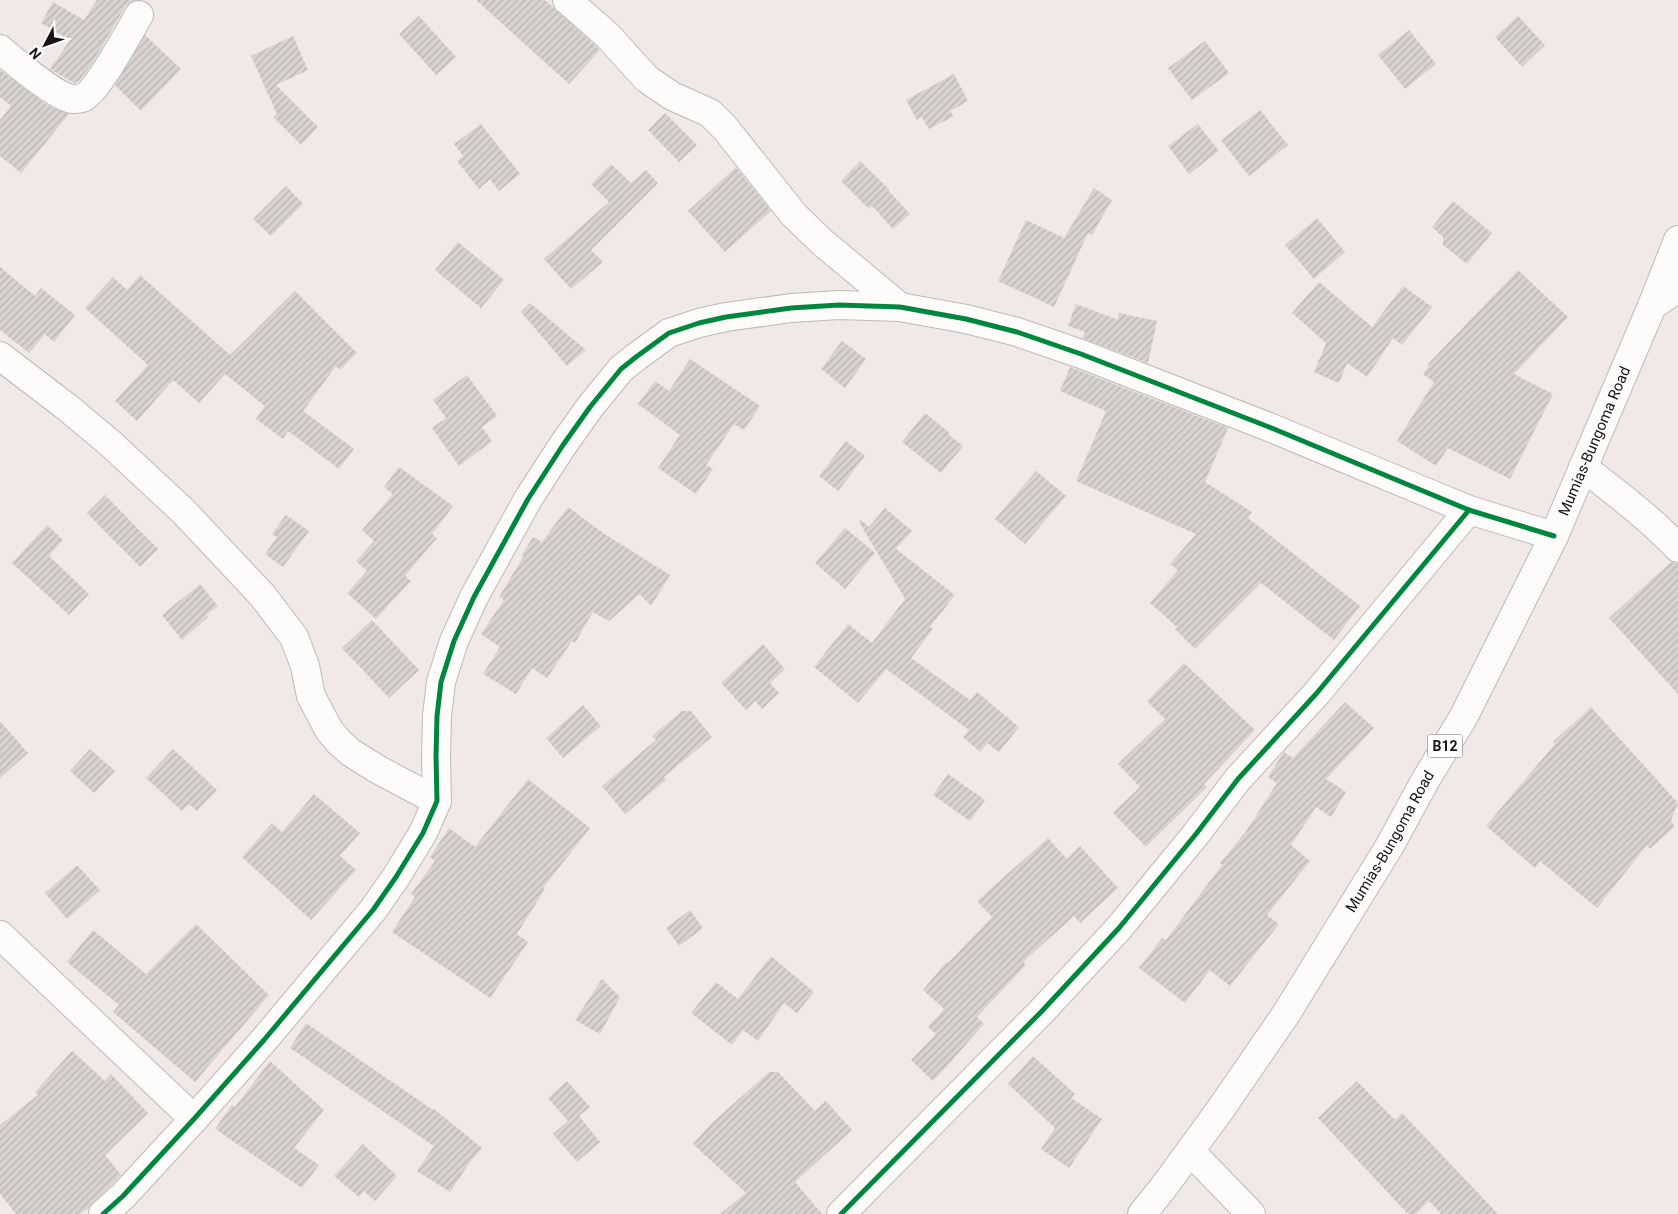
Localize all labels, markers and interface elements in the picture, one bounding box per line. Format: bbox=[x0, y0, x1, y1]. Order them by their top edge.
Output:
north arrow bbox=[20, 20, 70, 70]
text: N bbox=[26, 45, 44, 63]
street label: Mumias-Bungoma Road bbox=[1555, 364, 1634, 519]
road number: B12 bbox=[1428, 734, 1462, 758]
street label: Mumias-Bungoma Road bbox=[1342, 767, 1438, 916]

